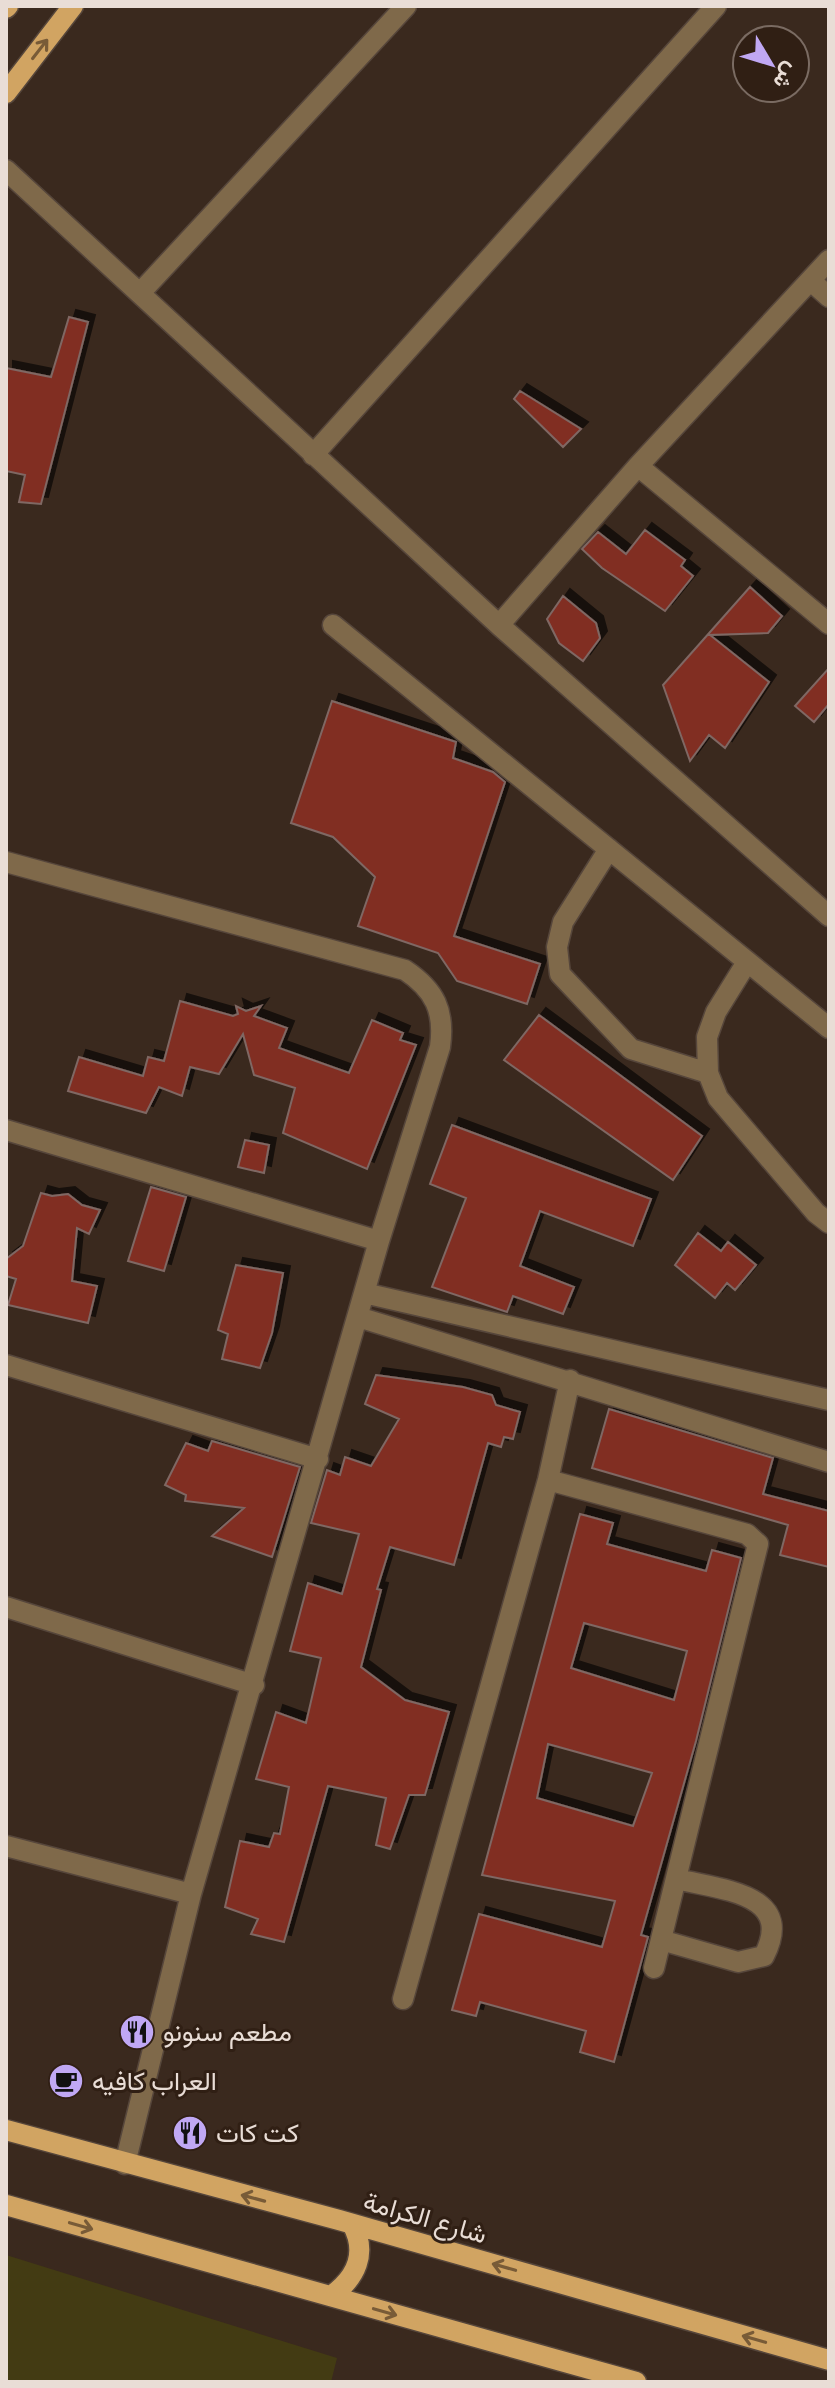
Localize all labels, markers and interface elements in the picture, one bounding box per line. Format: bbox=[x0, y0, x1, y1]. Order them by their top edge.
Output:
north arrow bbox=[731, 24, 811, 104]
one-way arrow bbox=[31, 39, 48, 61]
text: ش bbox=[768, 57, 804, 94]
restaurant icon: مطعم سنونو bbox=[118, 2013, 156, 2051]
place label: مطعم سنونو bbox=[163, 2017, 292, 2049]
cafe icon: العراب كافيه bbox=[47, 2062, 85, 2100]
place label: العراب كافيه bbox=[92, 2066, 217, 2097]
restaurant icon: كت كات bbox=[171, 2114, 209, 2152]
place label: كت كات bbox=[216, 2118, 299, 2149]
street label: شارع الكرامة bbox=[359, 2186, 490, 2252]
one-way arrow bbox=[241, 2189, 267, 2204]
one-way arrow bbox=[68, 2220, 94, 2235]
one-way arrow bbox=[491, 2259, 517, 2274]
one-way arrow bbox=[372, 2305, 398, 2320]
one-way arrow bbox=[742, 2330, 767, 2345]

